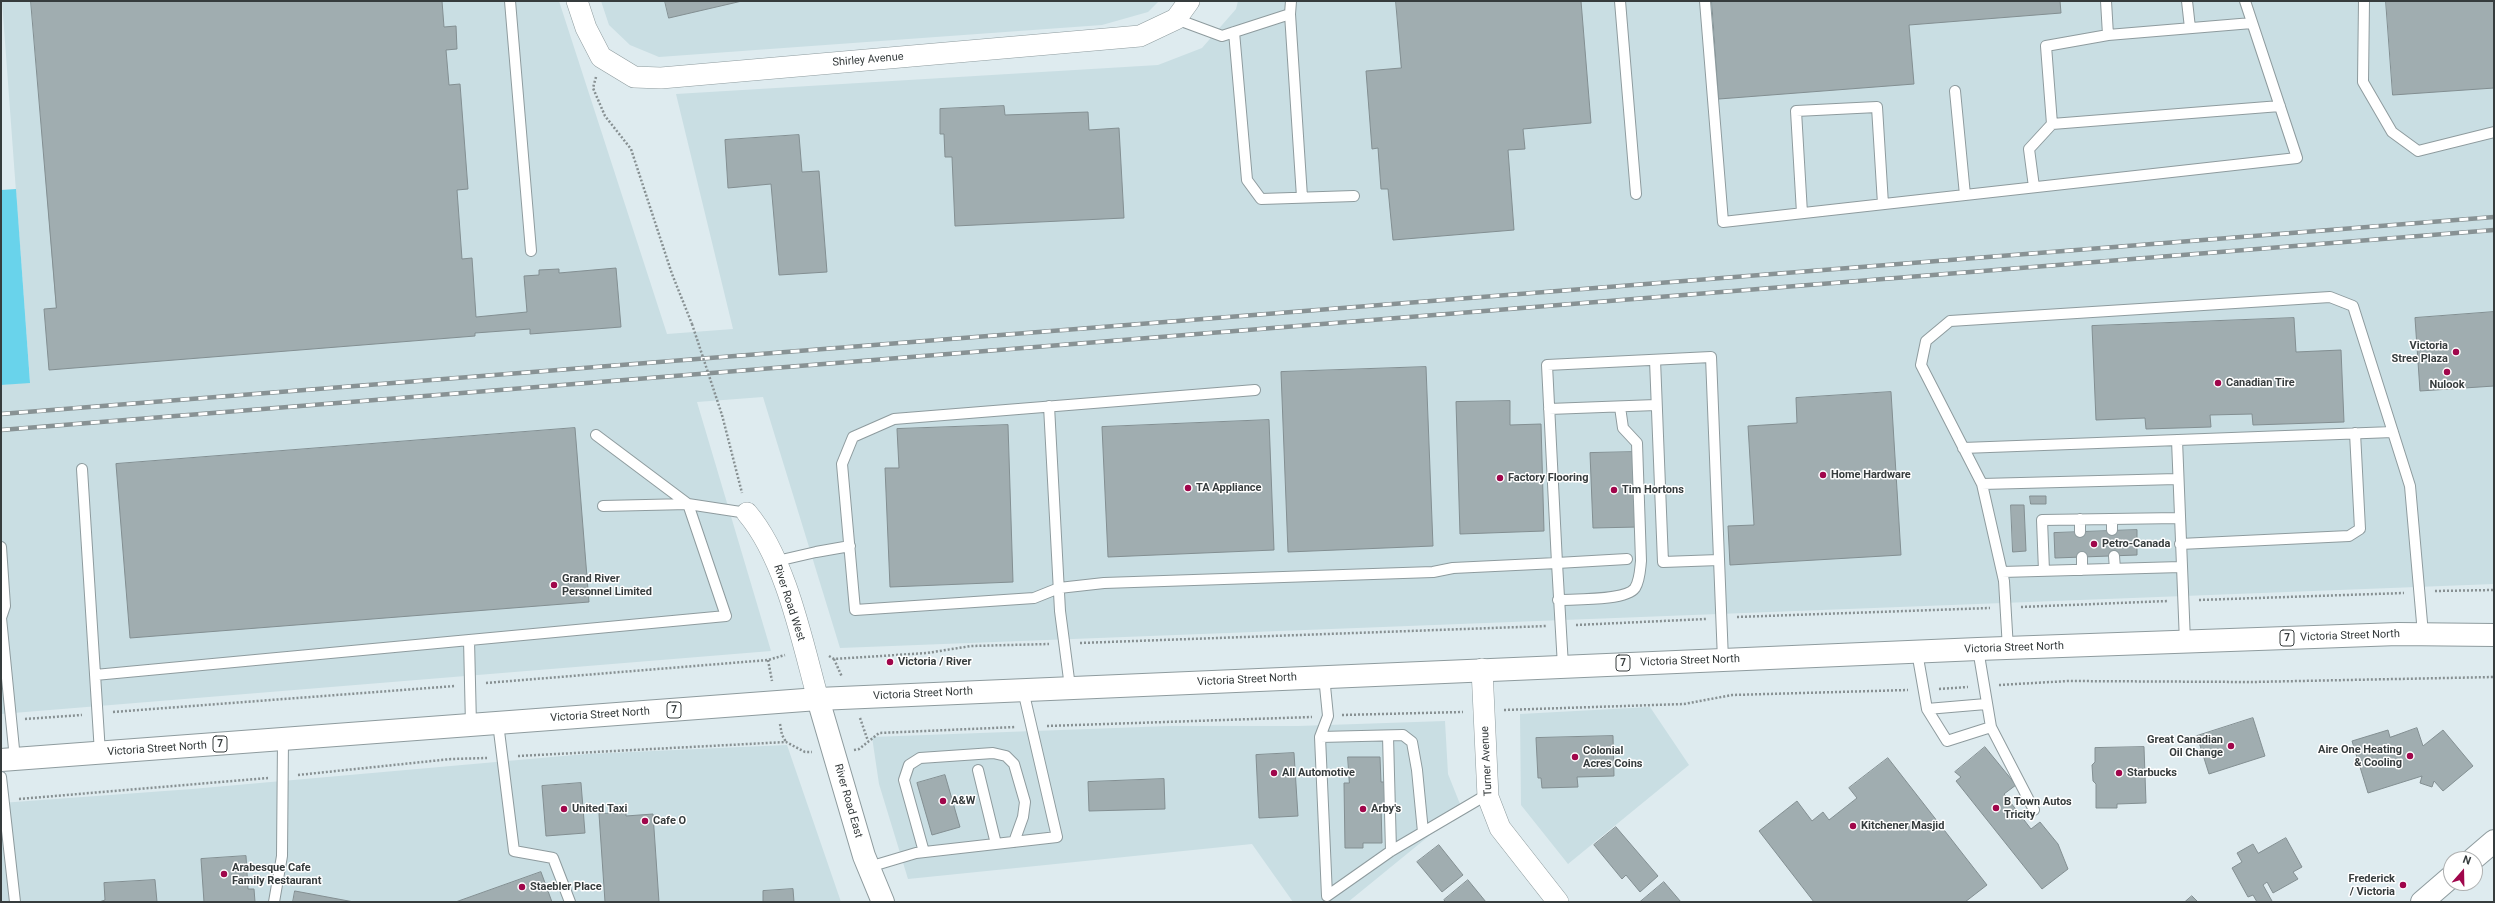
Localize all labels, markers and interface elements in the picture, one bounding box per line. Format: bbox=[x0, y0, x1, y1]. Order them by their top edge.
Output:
street label: Shirley Avenue bbox=[832, 50, 904, 70]
place label: Victoria Stree Plaza bbox=[2392, 339, 2448, 365]
marker: Victoria Stree Plaza bbox=[2451, 347, 2461, 357]
marker: Nulook bbox=[2442, 367, 2452, 377]
place label: Canadian Tire bbox=[2226, 376, 2295, 390]
marker: Canadian Tire bbox=[2213, 378, 2223, 388]
place label: Nulook bbox=[2429, 378, 2465, 392]
place label: Home Hardware bbox=[1831, 468, 1911, 482]
marker: Home Hardware bbox=[1818, 470, 1828, 480]
place label: Factory Flooring bbox=[1508, 471, 1588, 485]
marker: Factory Flooring bbox=[1495, 473, 1505, 483]
place label: TA Appliance bbox=[1196, 481, 1262, 495]
marker: TA Appliance bbox=[1183, 483, 1193, 493]
place label: Tim Hortons bbox=[1622, 483, 1684, 497]
marker: Tim Hortons bbox=[1609, 485, 1619, 495]
place label: Petro-Canada bbox=[2102, 537, 2170, 551]
marker: Petro-Canada bbox=[2089, 539, 2099, 549]
street label: River Road West bbox=[770, 563, 808, 643]
place label: Grand River Personnel Limited bbox=[562, 572, 652, 598]
marker: Grand River Personnel Limited bbox=[549, 580, 559, 590]
street label: Victoria Street North bbox=[2300, 628, 2400, 644]
road number: 7 bbox=[2280, 630, 2294, 646]
street label: Victoria Street North bbox=[1964, 640, 2064, 656]
street label: Victoria Street North bbox=[1640, 653, 1740, 669]
place label: Victoria / River bbox=[898, 655, 971, 669]
road number: 7 bbox=[1616, 655, 1630, 671]
marker: Victoria / River bbox=[885, 657, 895, 667]
street label: Victoria Street North bbox=[1197, 671, 1297, 689]
street label: Victoria Street North bbox=[873, 685, 973, 703]
road number: 7 bbox=[667, 702, 681, 718]
street label: Victoria Street North bbox=[550, 705, 650, 725]
street label: Turner Avenue bbox=[1479, 726, 1495, 796]
place label: Great Canadian Oil Change bbox=[2147, 733, 2223, 759]
road number: 7 bbox=[213, 736, 227, 752]
street label: Victoria Street North bbox=[107, 739, 207, 759]
marker: Great Canadian Oil Change bbox=[2226, 741, 2236, 751]
place label: Aire One Heating & Cooling bbox=[2318, 743, 2402, 769]
place label: Colonial Acres Coins bbox=[1583, 744, 1643, 770]
marker: Aire One Heating & Cooling bbox=[2405, 751, 2415, 761]
marker: Colonial Acres Coins bbox=[1570, 752, 1580, 762]
street label: River Road East bbox=[831, 762, 865, 840]
place label: All Automotive bbox=[1282, 766, 1355, 780]
place label: Starbucks bbox=[2127, 766, 2177, 780]
marker: All Automotive bbox=[1269, 768, 1279, 778]
marker: Starbucks bbox=[2114, 768, 2124, 778]
place label: A&W bbox=[951, 794, 975, 808]
place label: B Town Autos Tricity bbox=[2004, 795, 2072, 821]
marker: A&W bbox=[938, 796, 948, 806]
place label: United Taxi bbox=[572, 802, 627, 816]
place label: Arby's bbox=[1371, 802, 1401, 816]
marker: B Town Autos Tricity bbox=[1991, 803, 2001, 813]
marker: United Taxi bbox=[559, 804, 569, 814]
marker: Arby's bbox=[1358, 804, 1368, 814]
place label: Cafe O bbox=[653, 814, 686, 828]
marker: Cafe O bbox=[640, 816, 650, 826]
place label: Kitchener Masjid bbox=[1861, 819, 1944, 833]
marker: Kitchener Masjid bbox=[1848, 821, 1858, 831]
north arrow bbox=[2443, 851, 2483, 891]
text: N bbox=[2461, 853, 2473, 868]
place label: Arabesque Cafe Family Restaurant bbox=[232, 861, 321, 887]
marker: Arabesque Cafe Family Restaurant bbox=[219, 869, 229, 879]
place label: Frederick / Victoria bbox=[2349, 872, 2395, 898]
place label: Staebler Place bbox=[530, 880, 602, 894]
marker: Frederick / Victoria bbox=[2398, 880, 2408, 890]
marker: Staebler Place bbox=[517, 882, 527, 892]

